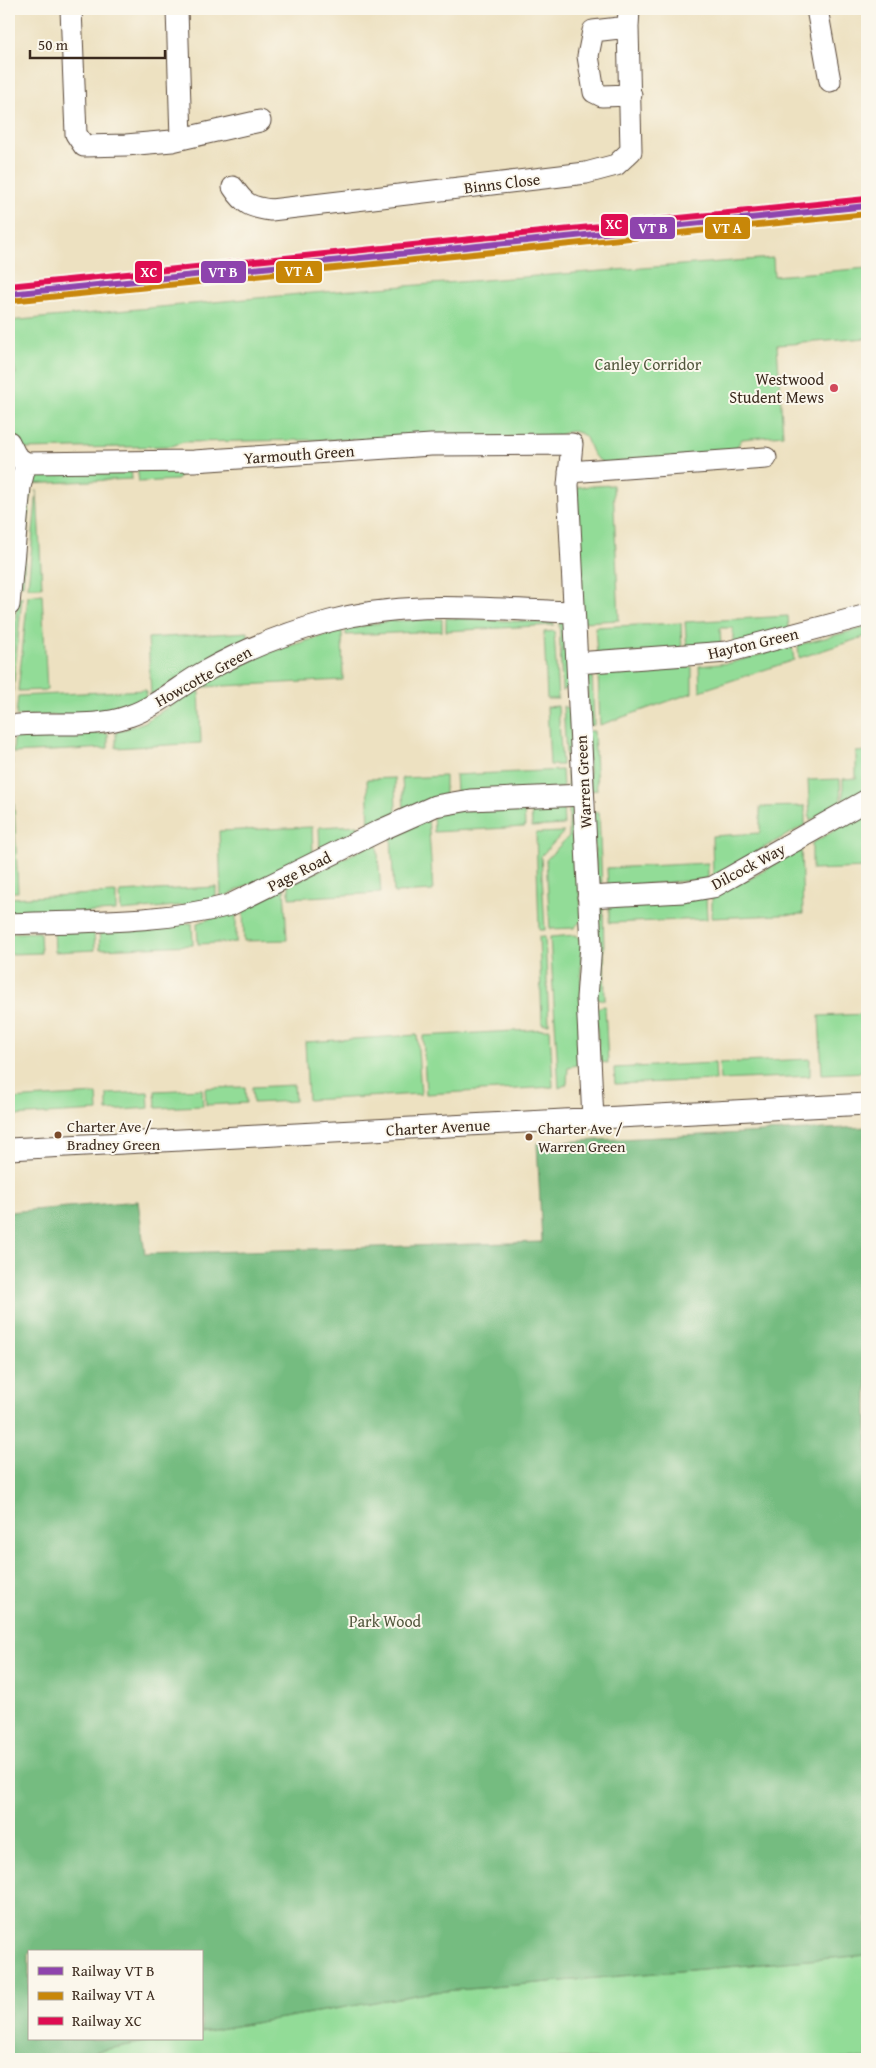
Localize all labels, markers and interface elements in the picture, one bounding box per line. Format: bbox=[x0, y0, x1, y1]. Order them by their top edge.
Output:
scale bar bbox=[30, 28, 165, 60]
text: 50 m bbox=[38, 34, 69, 55]
street label: Binns Close bbox=[463, 166, 541, 200]
line badge: XC bbox=[600, 213, 629, 237]
text: XC bbox=[606, 214, 622, 234]
line badge: VT B bbox=[629, 216, 676, 240]
line badge: VT A bbox=[704, 216, 751, 240]
text: VT B bbox=[638, 218, 668, 238]
text: VT A bbox=[712, 218, 742, 238]
line badge: XC bbox=[134, 260, 163, 284]
line badge: VT B bbox=[200, 260, 247, 284]
line badge: VT A bbox=[275, 260, 323, 284]
text: VT A bbox=[284, 261, 314, 281]
text: XC bbox=[141, 262, 157, 282]
text: VT B bbox=[208, 262, 238, 282]
park label: Canley Corridor bbox=[595, 352, 702, 376]
place label: Westwood Student Mews bbox=[729, 367, 824, 409]
marker: Westwood Student Mews bbox=[828, 382, 840, 394]
street label: Yarmouth Green bbox=[243, 438, 355, 470]
street label: Hayton Green bbox=[705, 621, 801, 665]
street label: Howcotte Green bbox=[150, 639, 256, 712]
street label: Warren Green bbox=[569, 735, 597, 829]
street label: Dilcock Way bbox=[707, 836, 789, 896]
street label: Page Road bbox=[263, 845, 335, 897]
street label: Charter Avenue bbox=[385, 1112, 491, 1142]
place label: Charter Ave / Bradney Green bbox=[67, 1116, 161, 1155]
place label: Charter Ave / Warren Green bbox=[538, 1118, 626, 1157]
marker: Charter Ave / Bradney Green bbox=[53, 1130, 63, 1140]
marker: Charter Ave / Warren Green bbox=[524, 1132, 534, 1142]
park label: Park Wood bbox=[349, 1609, 422, 1633]
legend bbox=[28, 1950, 202, 2040]
text: Railway VT B bbox=[72, 1960, 154, 1981]
text: Railway VT A bbox=[72, 1984, 155, 2005]
text: Railway XC bbox=[72, 2010, 142, 2031]

